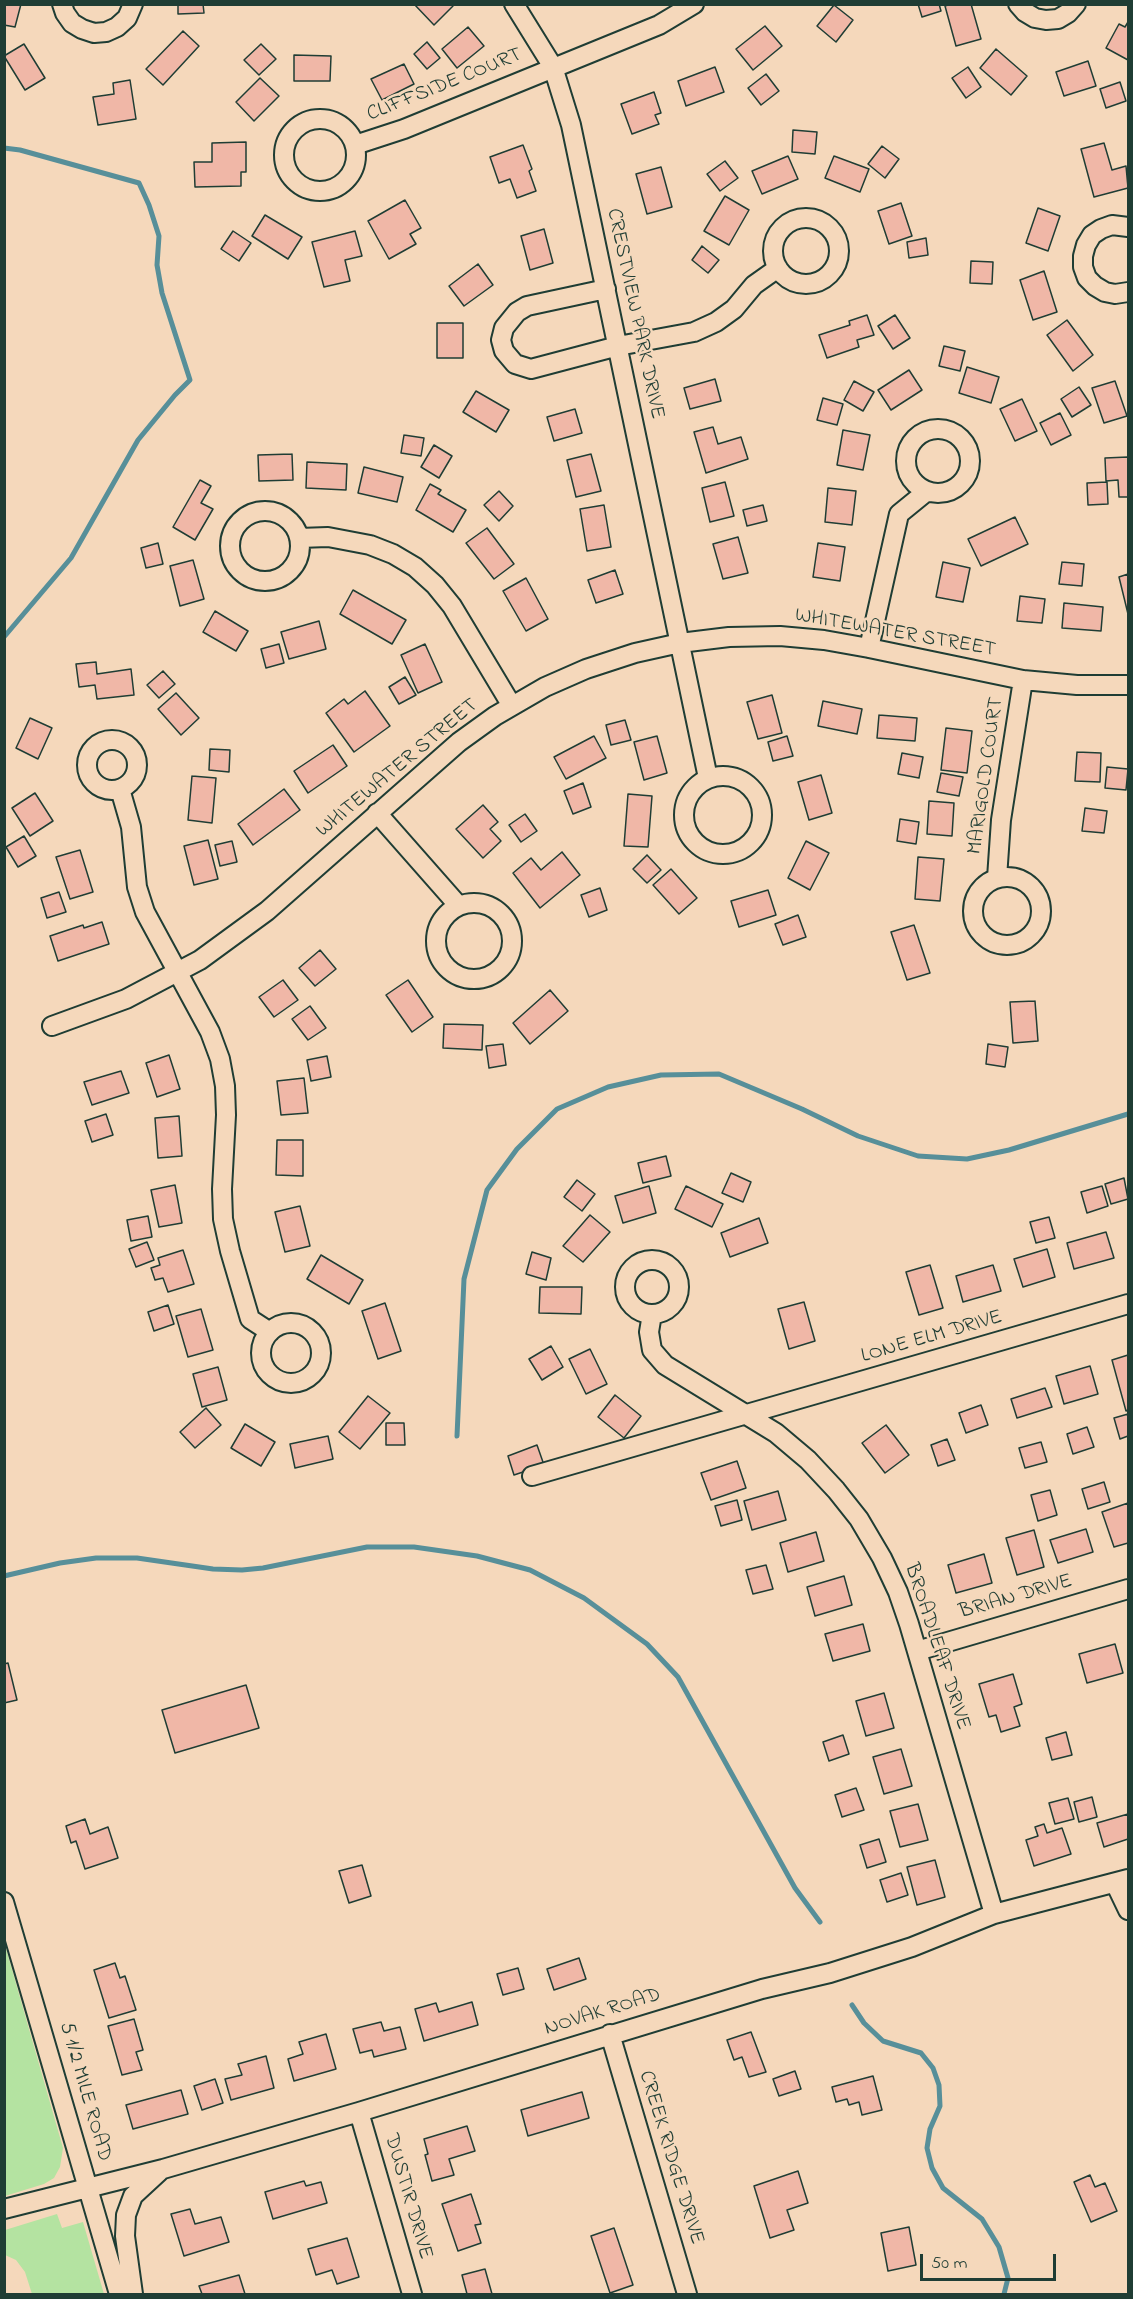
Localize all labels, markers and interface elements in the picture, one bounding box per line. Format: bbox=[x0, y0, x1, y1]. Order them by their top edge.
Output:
street label: CLIFFSIDE COURT bbox=[364, 43, 526, 129]
street label: CRESTVIEW PARK DRIVE bbox=[599, 206, 669, 422]
street label: WHITEWATER STREET bbox=[793, 604, 997, 664]
street label: WHITEWATER STREET bbox=[312, 694, 484, 844]
street label: MARIGOLD COURT bbox=[963, 696, 1011, 856]
street label: LONE ELM DRIVE bbox=[859, 1306, 1005, 1370]
street label: BROADLEAF DRIVE bbox=[897, 1561, 975, 1733]
street label: BRIAN DRIVE bbox=[957, 1570, 1075, 1626]
street label: NOVAK ROAD bbox=[542, 1983, 664, 2043]
street label: 5 1/2 MILE ROAD bbox=[52, 2020, 116, 2164]
street label: CREEK RIDGE DRIVE bbox=[632, 2068, 708, 2248]
street label: DUSTIR DRIVE bbox=[377, 2131, 437, 2263]
scale bar bbox=[923, 2242, 1060, 2280]
text: 50 m bbox=[931, 2251, 968, 2277]

